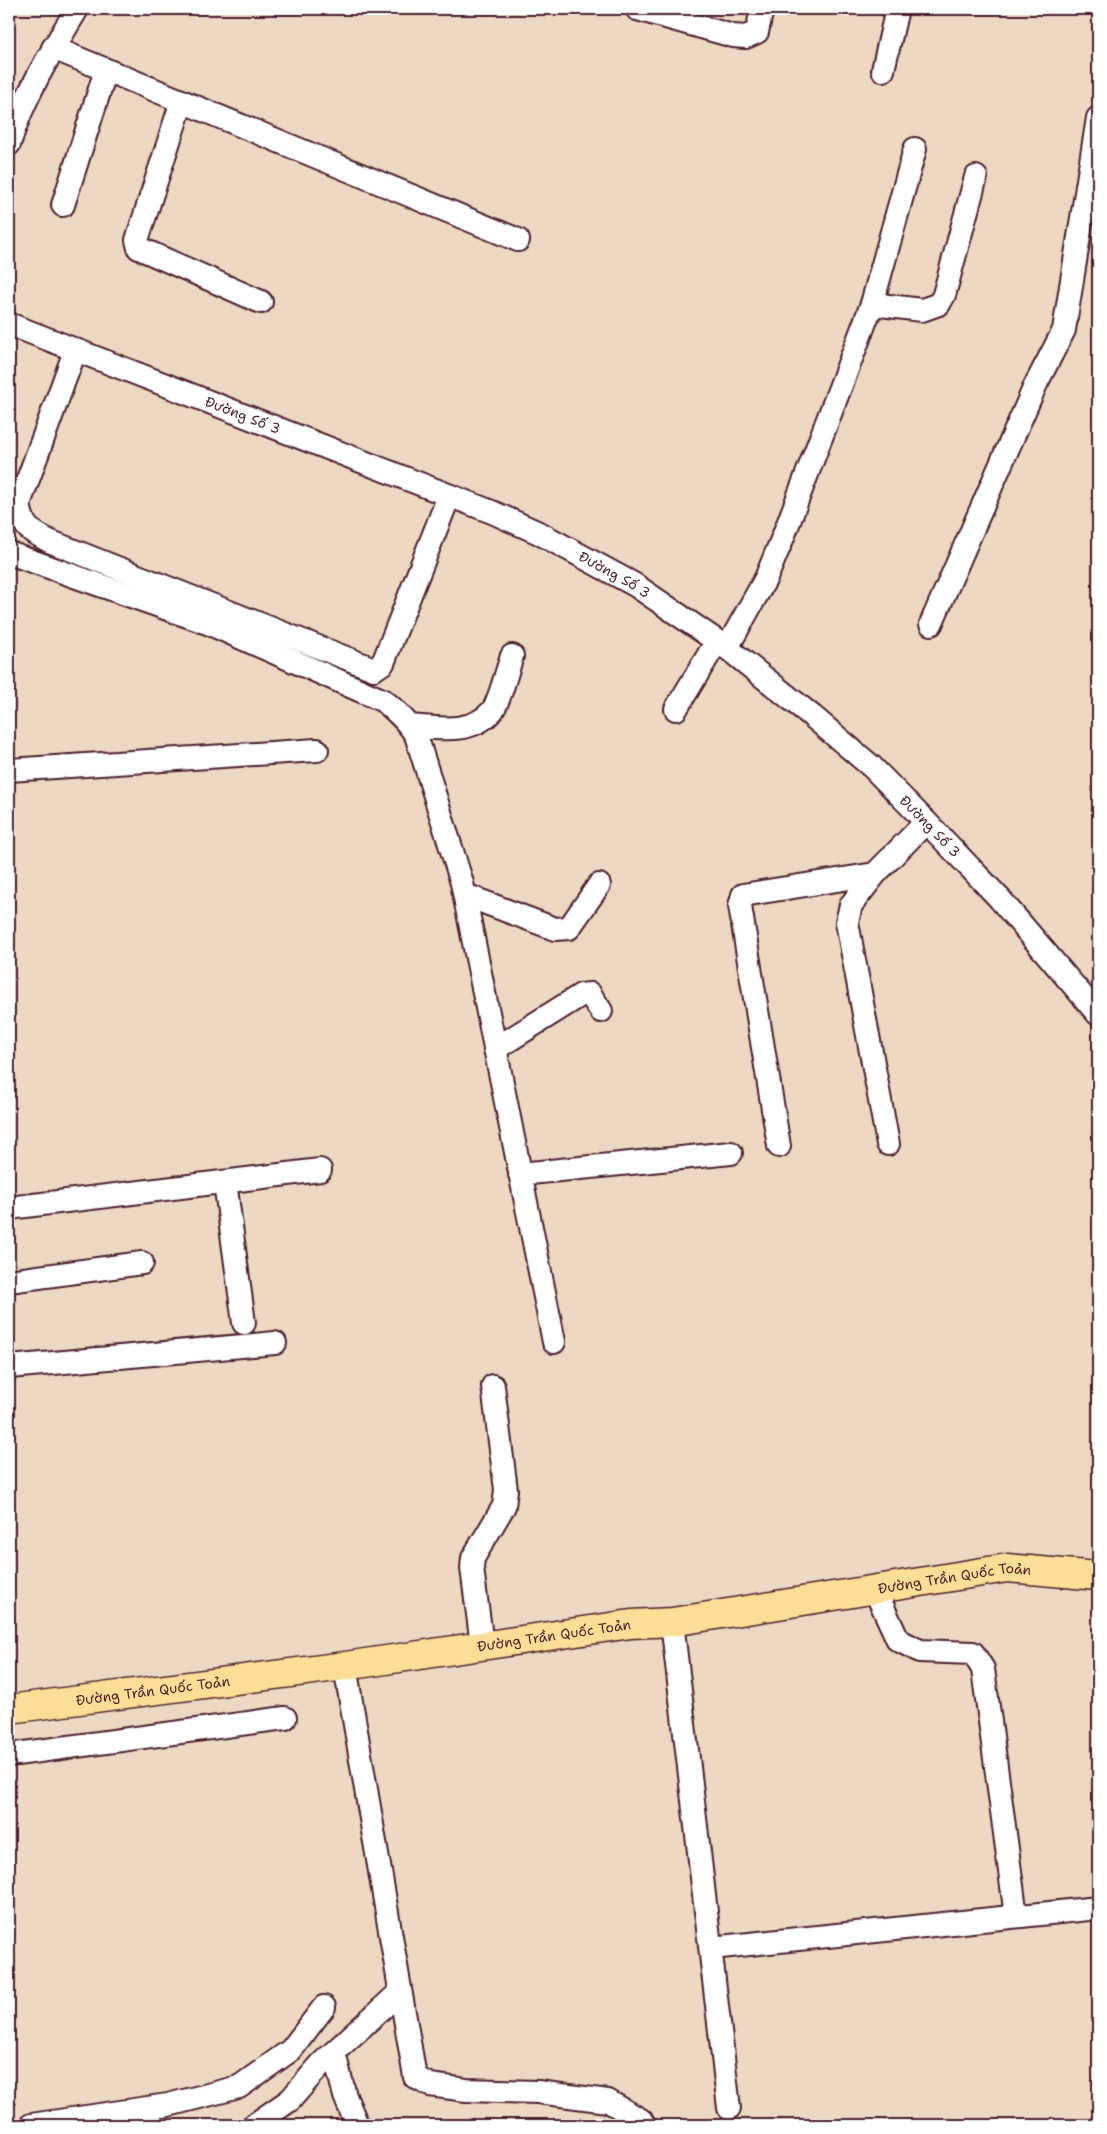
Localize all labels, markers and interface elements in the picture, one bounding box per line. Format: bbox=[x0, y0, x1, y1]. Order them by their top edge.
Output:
street label: Đường Số 3 bbox=[203, 392, 283, 438]
street label: Đường Số 3 bbox=[576, 547, 654, 602]
street label: Đường Số 3 bbox=[896, 791, 964, 861]
street label: Đường Trần Quốc Toản bbox=[876, 1559, 1033, 1598]
street label: Đường Trần Quốc Toản bbox=[476, 1615, 633, 1655]
street label: Đường Trần Quốc Toản bbox=[75, 1672, 231, 1709]

